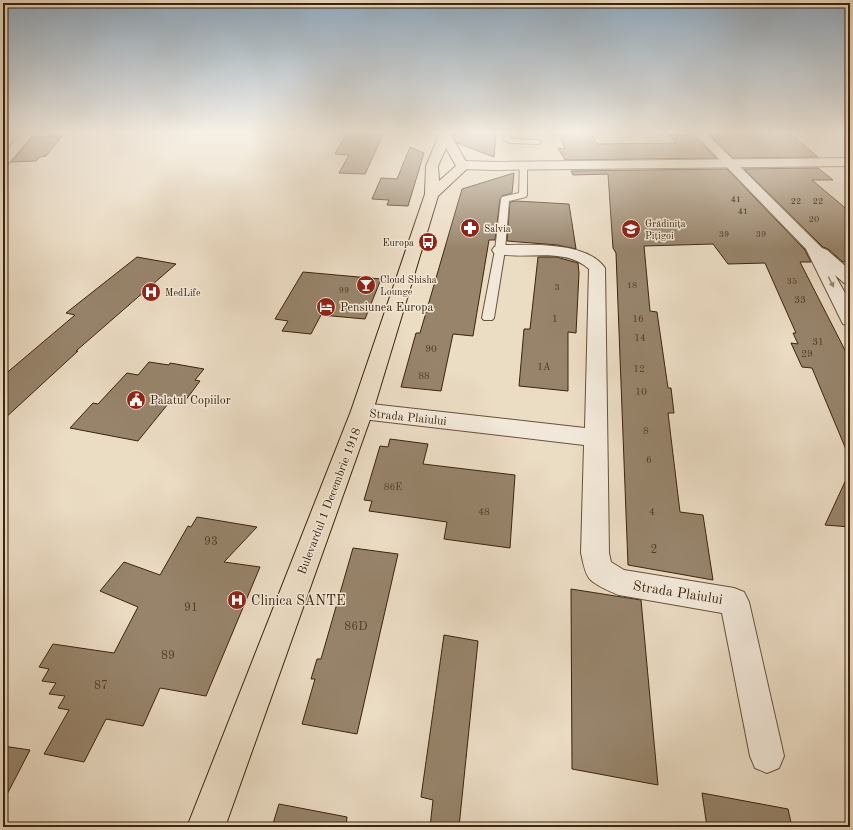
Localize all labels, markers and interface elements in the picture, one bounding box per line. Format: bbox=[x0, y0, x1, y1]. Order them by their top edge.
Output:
house number: 41 bbox=[731, 195, 741, 204]
house number: 22 bbox=[791, 197, 801, 206]
house number: 22 bbox=[813, 197, 823, 206]
house number: 41 bbox=[738, 207, 748, 216]
house number: 20 bbox=[809, 215, 819, 224]
pharmacy icon: Salvia bbox=[459, 217, 481, 239]
school or university icon: Grădinița Pițigoi bbox=[620, 218, 642, 240]
place label: Grădinița Pițigoi bbox=[645, 219, 686, 242]
place label: Salvia bbox=[484, 224, 511, 234]
house number: 39 bbox=[719, 230, 729, 239]
house number: 39 bbox=[756, 230, 766, 239]
bus stop icon: Europa bbox=[417, 231, 439, 253]
place label: Europa bbox=[383, 238, 414, 248]
bar icon: Cloud Shisha Lounge bbox=[355, 274, 377, 296]
place label: Cloud Shisha Lounge bbox=[380, 275, 437, 297]
one-way arrow bbox=[828, 276, 834, 287]
house number: 35 bbox=[787, 277, 797, 286]
hospital icon: MedLife bbox=[140, 281, 162, 303]
house number: 18 bbox=[627, 281, 637, 290]
house number: 3 bbox=[554, 283, 560, 292]
house number: 99 bbox=[339, 286, 349, 295]
place label: MedLife bbox=[165, 288, 201, 298]
house number: 33 bbox=[794, 295, 806, 305]
hotel icon: Pensiunea Europa bbox=[315, 296, 337, 318]
place label: Pensiunea Europa bbox=[340, 302, 433, 314]
house number: 1 bbox=[552, 314, 558, 324]
house number: 16 bbox=[632, 314, 644, 324]
house number: 14 bbox=[634, 333, 646, 343]
house number: 31 bbox=[812, 337, 824, 347]
house number: 90 bbox=[425, 344, 437, 354]
house number: 29 bbox=[801, 349, 813, 359]
house number: 1A bbox=[537, 362, 551, 372]
house number: 12 bbox=[633, 364, 645, 374]
house number: 88 bbox=[418, 371, 430, 381]
house number: 10 bbox=[635, 387, 647, 397]
public building icon: Palatul Copiilor bbox=[125, 389, 147, 411]
place label: Palatul Copiilor bbox=[150, 395, 231, 407]
street label: Strada Plaiului bbox=[369, 408, 447, 428]
street label: Bulevardul 1 Decembrie 1918 bbox=[296, 426, 364, 576]
house number: 8 bbox=[643, 426, 649, 436]
house number: 6 bbox=[646, 455, 652, 465]
house number: 86E bbox=[384, 482, 402, 492]
house number: 48 bbox=[478, 507, 490, 517]
house number: 4 bbox=[649, 507, 655, 517]
house number: 93 bbox=[204, 536, 218, 548]
house number: 2 bbox=[651, 544, 657, 556]
street label: Strada Plaiului bbox=[632, 579, 724, 607]
hospital icon: Clinica SANTE bbox=[226, 589, 248, 611]
place label: Clinica SANTE bbox=[251, 594, 346, 608]
house number: 91 bbox=[184, 602, 198, 614]
house number: 86D bbox=[344, 621, 368, 633]
house number: 89 bbox=[161, 650, 175, 662]
house number: 87 bbox=[94, 680, 108, 692]

